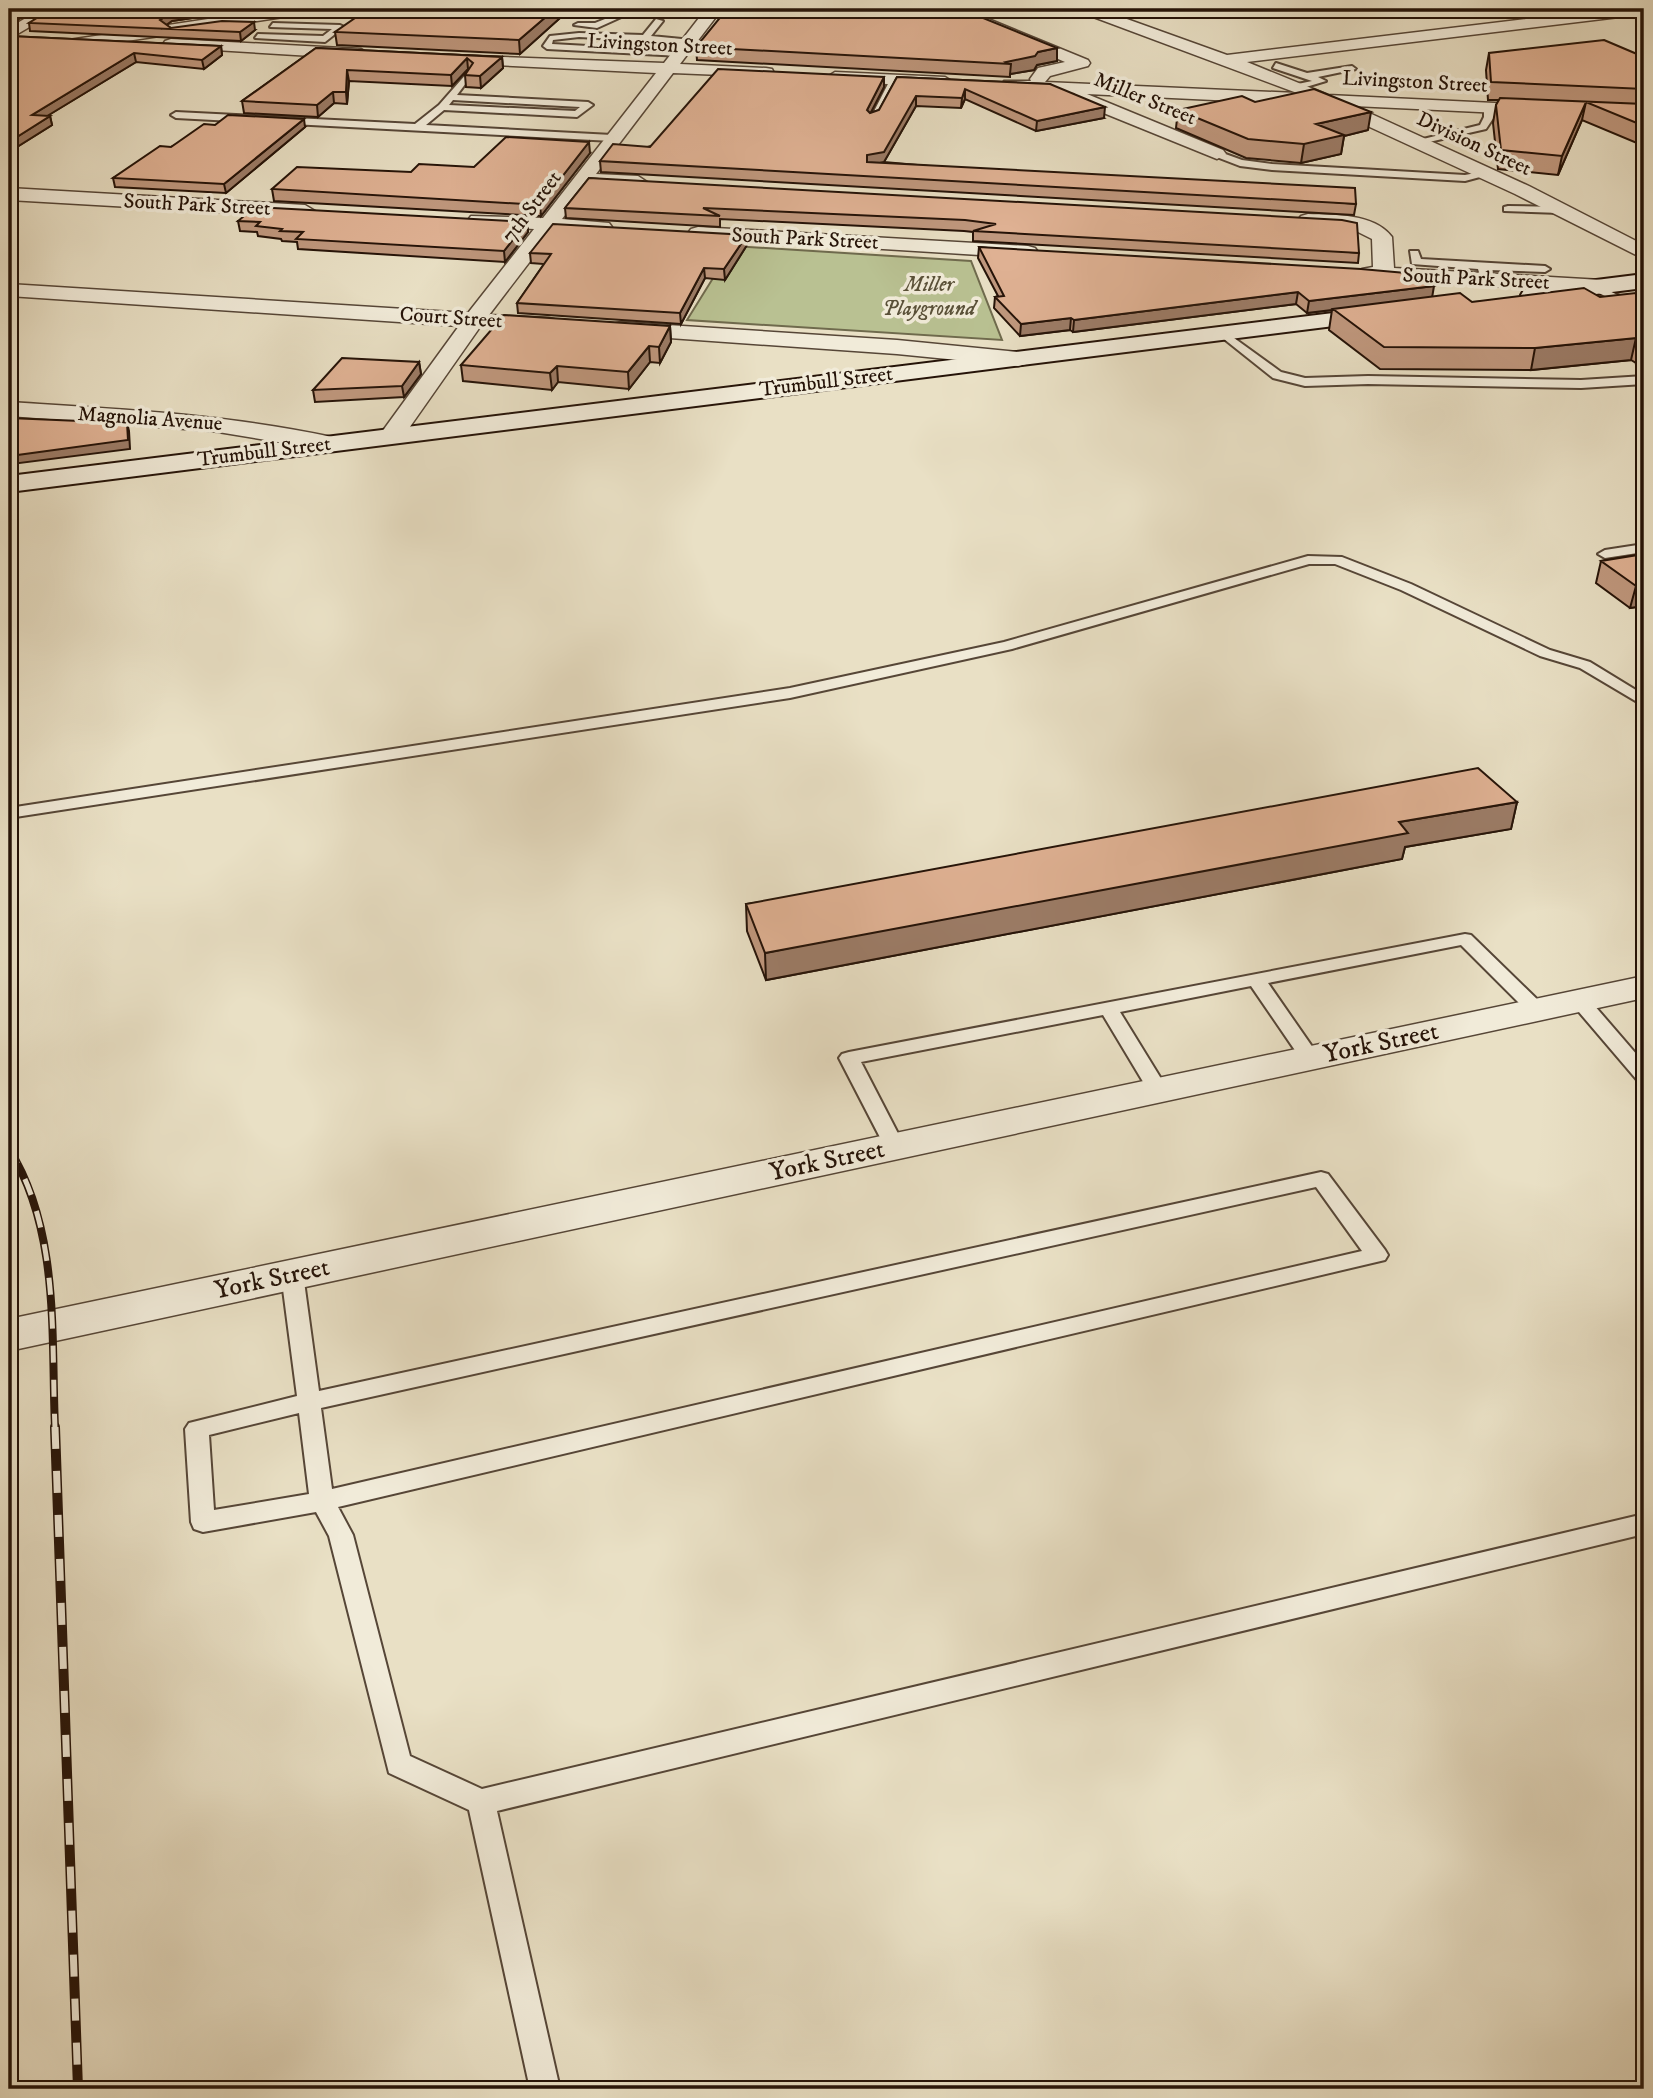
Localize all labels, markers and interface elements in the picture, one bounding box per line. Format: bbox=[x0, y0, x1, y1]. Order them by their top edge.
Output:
street label: Livingston Street bbox=[587, 28, 734, 62]
street label: Livingston Street bbox=[1342, 65, 1489, 99]
street label: Miller Street bbox=[1090, 67, 1200, 131]
street label: Division Street bbox=[1413, 106, 1536, 182]
street label: 7th Street bbox=[497, 166, 568, 248]
street label: South Park Street bbox=[123, 188, 271, 222]
street label: South Park Street bbox=[731, 222, 879, 256]
street label: South Park Street bbox=[1402, 262, 1550, 296]
park label: Miller Playground bbox=[883, 272, 979, 322]
street label: Court Street bbox=[399, 301, 504, 335]
street label: Trumbull Street bbox=[758, 361, 894, 403]
street label: Magnolia Avenue bbox=[77, 401, 224, 437]
street label: Trumbull Street bbox=[196, 431, 332, 473]
street label: York Street bbox=[1320, 1015, 1442, 1071]
street label: York Street bbox=[766, 1133, 888, 1189]
street label: York Street bbox=[211, 1251, 333, 1307]

